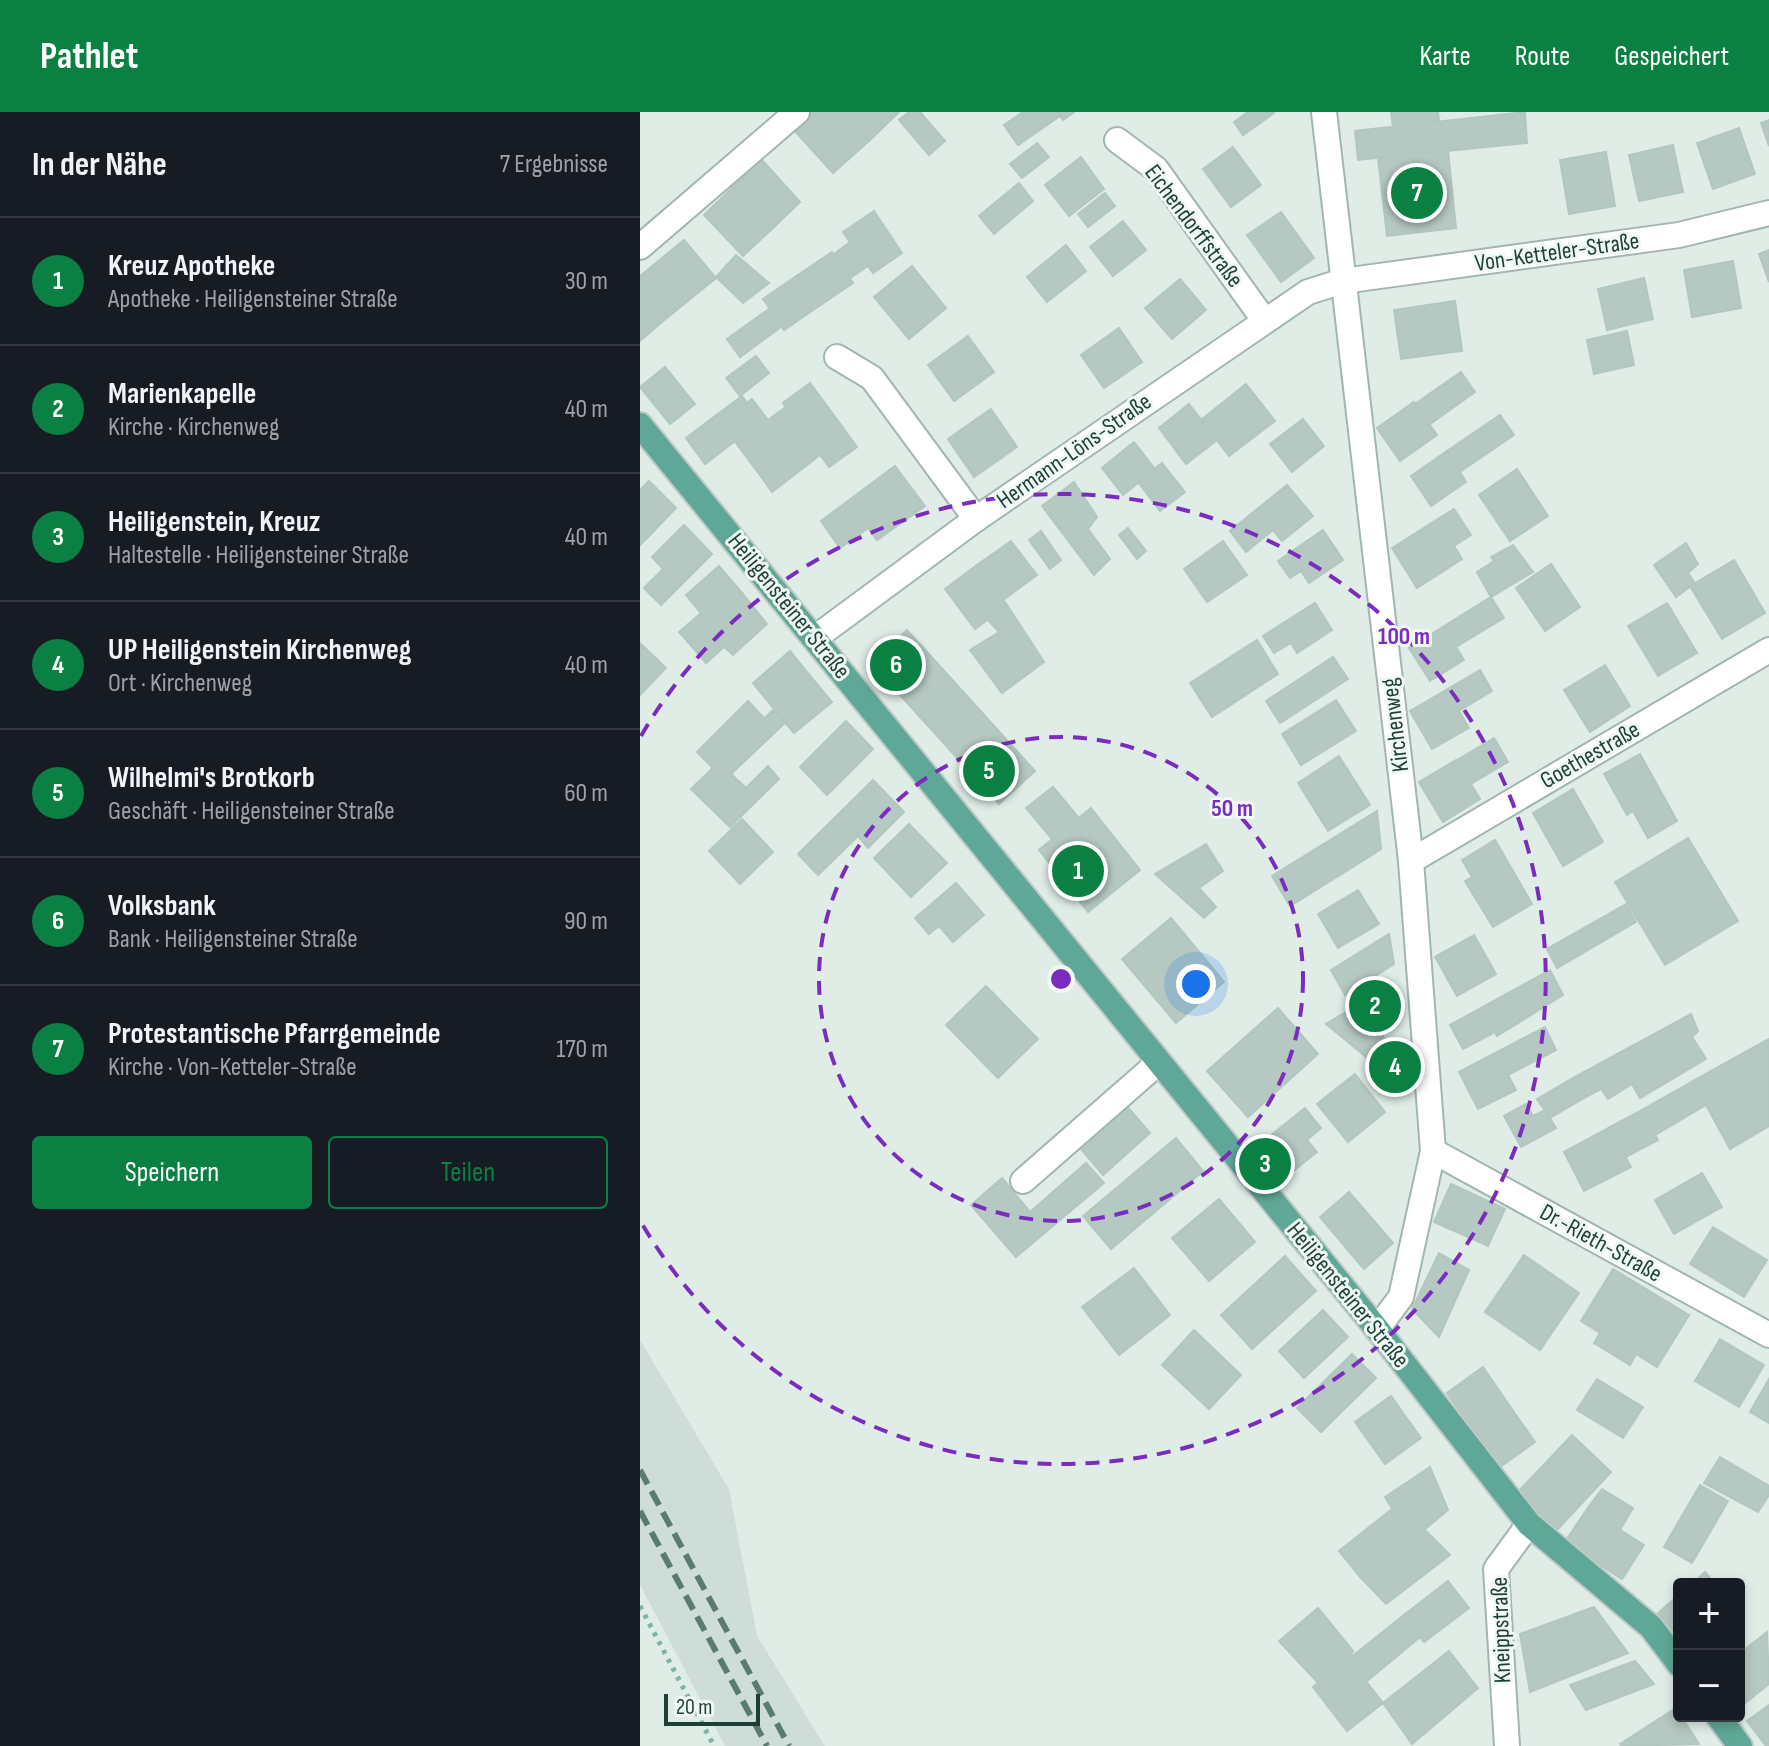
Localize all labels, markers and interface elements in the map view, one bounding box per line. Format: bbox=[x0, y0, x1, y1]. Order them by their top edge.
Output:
text: Pathlet bbox=[40, 34, 138, 79]
text: Karte bbox=[1420, 40, 1471, 73]
text: Route bbox=[1515, 40, 1570, 73]
text: Gespeichert bbox=[1614, 40, 1729, 73]
text: In der Nähe bbox=[32, 144, 167, 185]
text: 7 Ergebnisse bbox=[500, 149, 608, 180]
street label: Eichendorffstraße bbox=[1138, 159, 1250, 293]
pin: 7 bbox=[1391, 163, 1443, 223]
street label: Von-Ketteler-Straße bbox=[1473, 226, 1641, 278]
text: Kreuz Apotheke bbox=[108, 248, 275, 284]
text: 1 bbox=[53, 266, 63, 297]
text: 30 m bbox=[565, 266, 608, 297]
text: Apotheke · Heiligensteiner Straße bbox=[108, 284, 398, 315]
text: Marienkapelle bbox=[108, 376, 256, 412]
street label: Hermann-Löns-Straße bbox=[991, 387, 1157, 515]
text: 2 bbox=[52, 394, 64, 425]
text: 40 m bbox=[565, 394, 608, 425]
text: Kirche · Kirchenweg bbox=[108, 412, 279, 443]
text: Heiligenstein, Kreuz bbox=[108, 504, 320, 540]
text: 3 bbox=[52, 522, 64, 553]
text: 40 m bbox=[565, 522, 608, 553]
street label: Heiligensteiner Straße bbox=[722, 527, 856, 685]
text: Haltestelle · Heiligensteiner Straße bbox=[108, 540, 409, 571]
text: 100 m bbox=[1378, 622, 1430, 651]
text: UP Heiligenstein Kirchenweg bbox=[108, 632, 411, 668]
pin: 6 bbox=[870, 635, 922, 695]
text: 4 bbox=[52, 650, 64, 681]
text: 40 m bbox=[565, 650, 608, 681]
text: Ort · Kirchenweg bbox=[108, 668, 252, 699]
street label: Kirchenweg bbox=[1375, 676, 1415, 774]
street label: Goethestraße bbox=[1535, 715, 1645, 795]
pin: 5 bbox=[963, 741, 1015, 801]
text: Wilhelmi's Brotkorb bbox=[108, 760, 315, 796]
text: 5 bbox=[52, 778, 64, 809]
text: 60 m bbox=[564, 778, 608, 809]
text: 50 m bbox=[1211, 794, 1253, 823]
text: Geschäft · Heiligensteiner Straße bbox=[108, 796, 395, 827]
pin: 1 bbox=[1052, 841, 1104, 901]
text: Volksbank bbox=[108, 888, 216, 924]
text: 6 bbox=[52, 906, 64, 937]
text: 90 m bbox=[564, 906, 608, 937]
text: Bank · Heiligensteiner Straße bbox=[108, 924, 358, 955]
your location bbox=[1176, 964, 1216, 1004]
centre of rings bbox=[1047, 965, 1075, 993]
pin: 2 bbox=[1349, 976, 1401, 1036]
text: Protestantische Pfarrgemeinde bbox=[108, 1016, 441, 1052]
text: 7 bbox=[52, 1034, 64, 1065]
text: 170 m bbox=[556, 1034, 608, 1065]
pin: 4 bbox=[1369, 1037, 1421, 1097]
text: Kirche · Von-Ketteler-Straße bbox=[108, 1052, 357, 1083]
pin: 3 bbox=[1239, 1134, 1291, 1194]
button: Speichern bbox=[32, 1136, 312, 1209]
button: Teilen bbox=[328, 1136, 608, 1209]
street label: Dr.-Rieth-Straße bbox=[1535, 1198, 1667, 1288]
street label: Heiligensteiner Straße bbox=[1281, 1216, 1415, 1374]
street label: Kneippstraße bbox=[1485, 1576, 1517, 1684]
map controls bbox=[1673, 1578, 1745, 1722]
button: + bbox=[1673, 1578, 1745, 1650]
button: − bbox=[1673, 1650, 1745, 1722]
scale bar bbox=[664, 1690, 760, 1726]
text: 20 m bbox=[676, 1694, 713, 1721]

